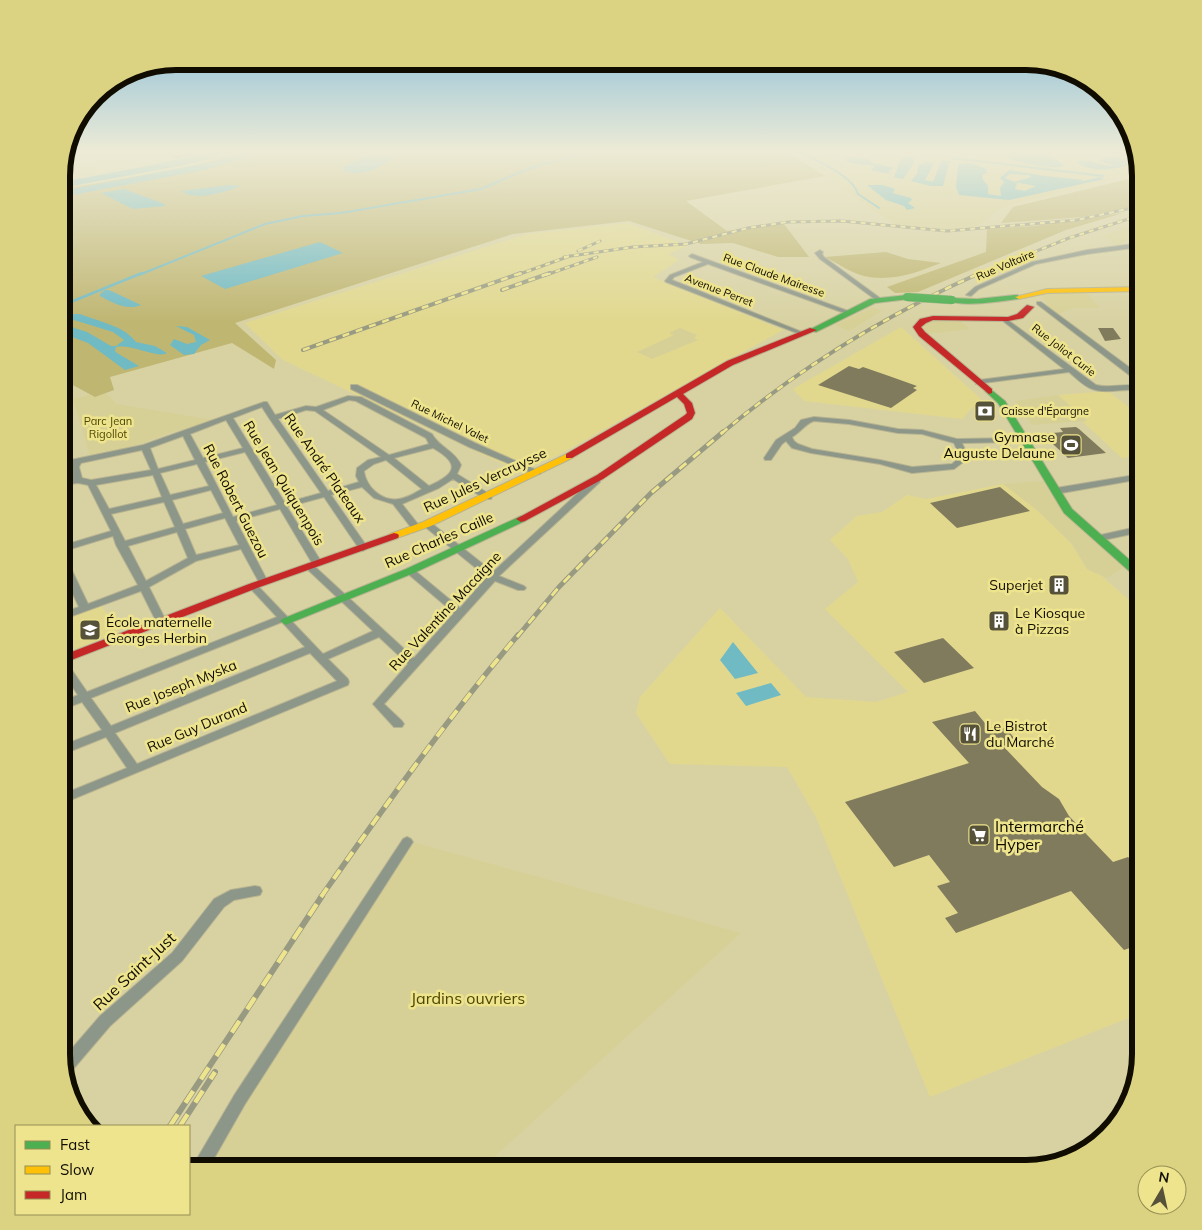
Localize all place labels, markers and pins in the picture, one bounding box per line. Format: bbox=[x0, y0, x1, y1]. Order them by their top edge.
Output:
bank icon: Caisse d'Épargne bbox=[973, 399, 997, 423]
place label: Caisse d'Épargne bbox=[1001, 404, 1089, 418]
place label: Gymnase Auguste Delaune bbox=[943, 428, 1055, 462]
sports icon: Gymnase Auguste Delaune bbox=[1059, 433, 1083, 457]
building icon: Superjet bbox=[1047, 573, 1071, 597]
place label: Superjet bbox=[989, 576, 1043, 594]
place label: Le Kiosque à Pizzas bbox=[1015, 604, 1085, 638]
building icon: Le Kiosque à Pizzas bbox=[987, 609, 1011, 633]
place label: École maternelle Georges Herbin bbox=[106, 613, 212, 647]
school or university icon: École maternelle Georges Herbin bbox=[78, 618, 102, 642]
place label: Le Bistrot du Marché bbox=[986, 717, 1054, 751]
restaurant icon: Le Bistrot du Marché bbox=[958, 722, 982, 746]
place label: Intermarché Hyper bbox=[995, 816, 1084, 854]
supermarket icon: Intermarché Hyper bbox=[967, 823, 991, 847]

